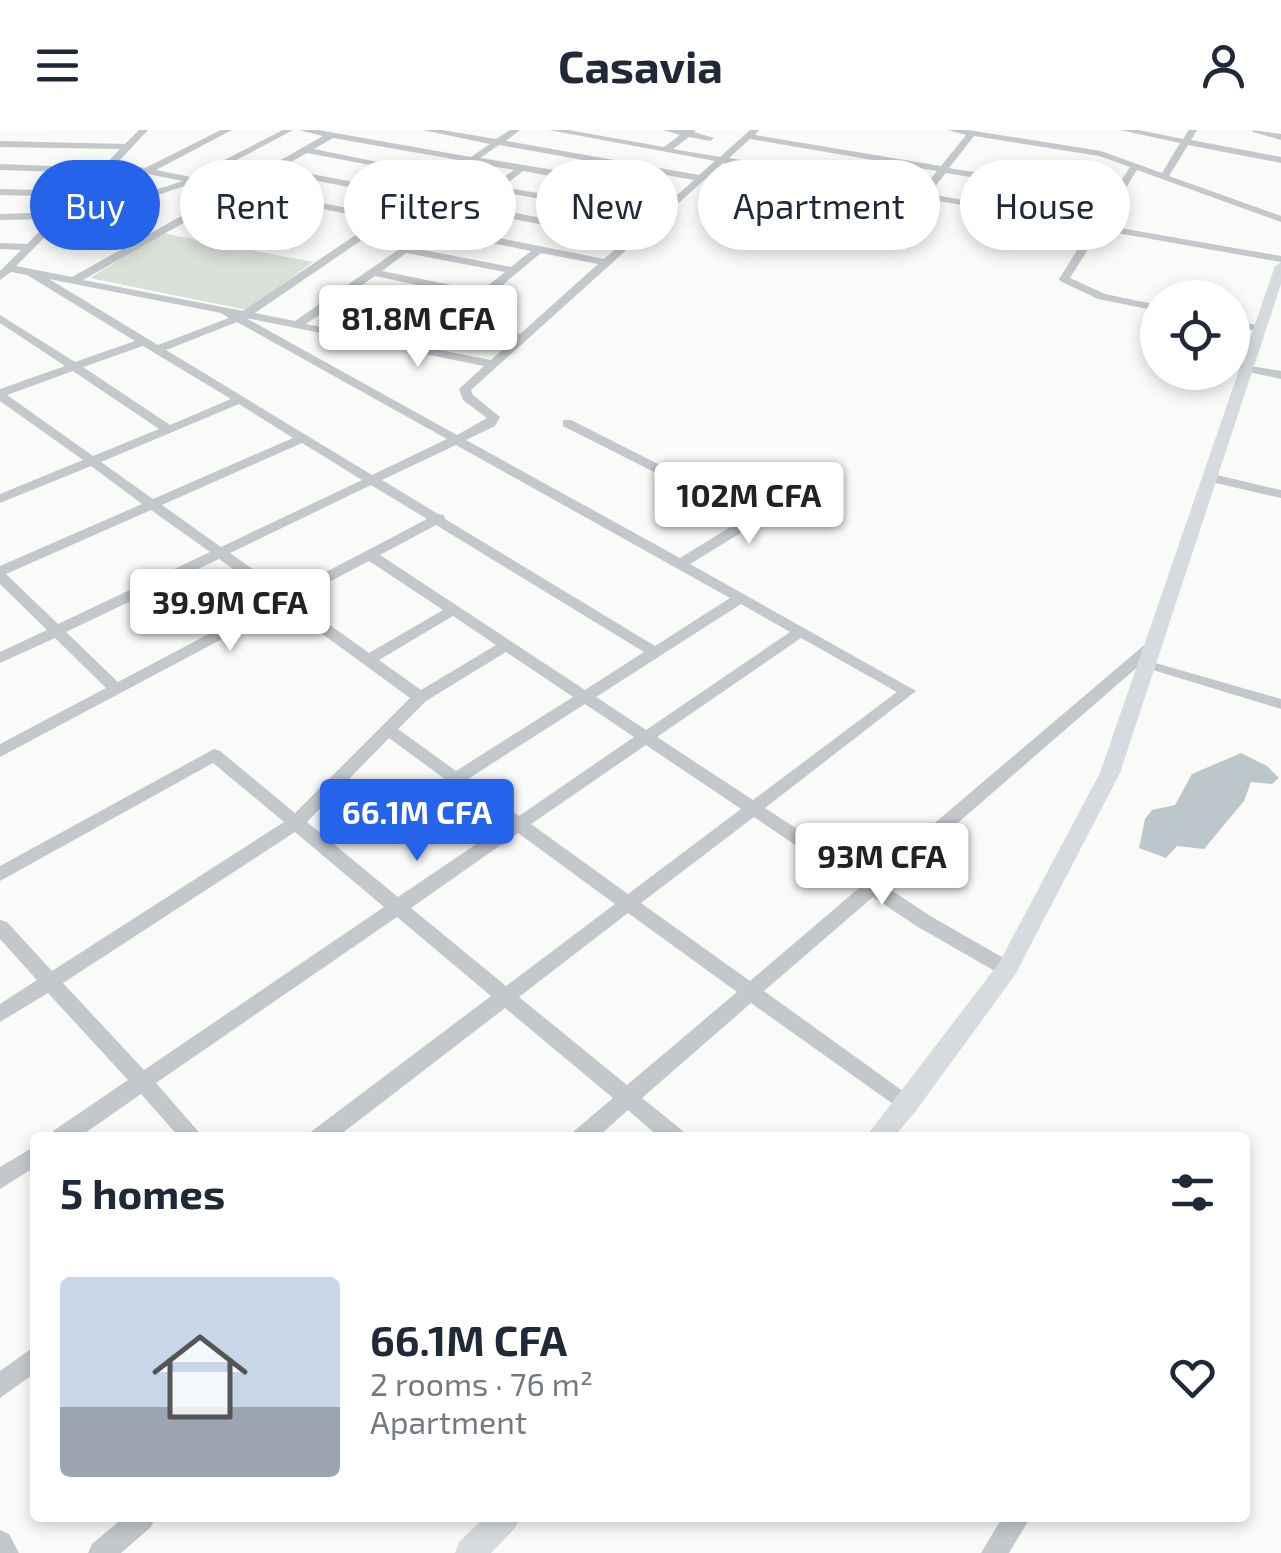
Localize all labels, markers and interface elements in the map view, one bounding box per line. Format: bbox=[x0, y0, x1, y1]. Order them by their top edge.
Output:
icon: menu bbox=[30, 38, 85, 93]
text: Casavia bbox=[558, 38, 723, 92]
icon: person bbox=[1196, 38, 1251, 93]
chip: Buy bbox=[30, 160, 160, 250]
chip: Rent bbox=[180, 160, 324, 250]
chip: Filters bbox=[344, 160, 516, 250]
chip: New bbox=[536, 160, 678, 250]
chip: Apartment bbox=[698, 160, 940, 250]
chip: House bbox=[960, 160, 1130, 250]
map controls bbox=[1140, 280, 1250, 390]
button: locate bbox=[1140, 280, 1250, 390]
pin: 81.8M CFA bbox=[304, 285, 532, 370]
text: 81.8M CFA bbox=[341, 298, 495, 336]
pin: 102M CFA bbox=[646, 462, 852, 547]
text: 102M CFA bbox=[677, 475, 821, 513]
pin: 39.9M CFA bbox=[116, 569, 344, 654]
text: 39.9M CFA bbox=[152, 582, 308, 620]
pin: 66.1M CFA bbox=[303, 779, 531, 864]
text: 66.1M CFA bbox=[342, 792, 492, 830]
pin: 93M CFA bbox=[790, 823, 974, 908]
text: 93M CFA bbox=[817, 836, 947, 874]
icon: filters bbox=[1165, 1165, 1220, 1220]
text: 5 homes bbox=[60, 1167, 225, 1217]
text: 66.1M CFA bbox=[370, 1314, 567, 1364]
icon: home bbox=[140, 1317, 260, 1437]
icon: heart bbox=[1165, 1350, 1220, 1405]
text: 2 rooms · 76 m² bbox=[370, 1364, 593, 1402]
text: Apartment bbox=[370, 1402, 527, 1440]

